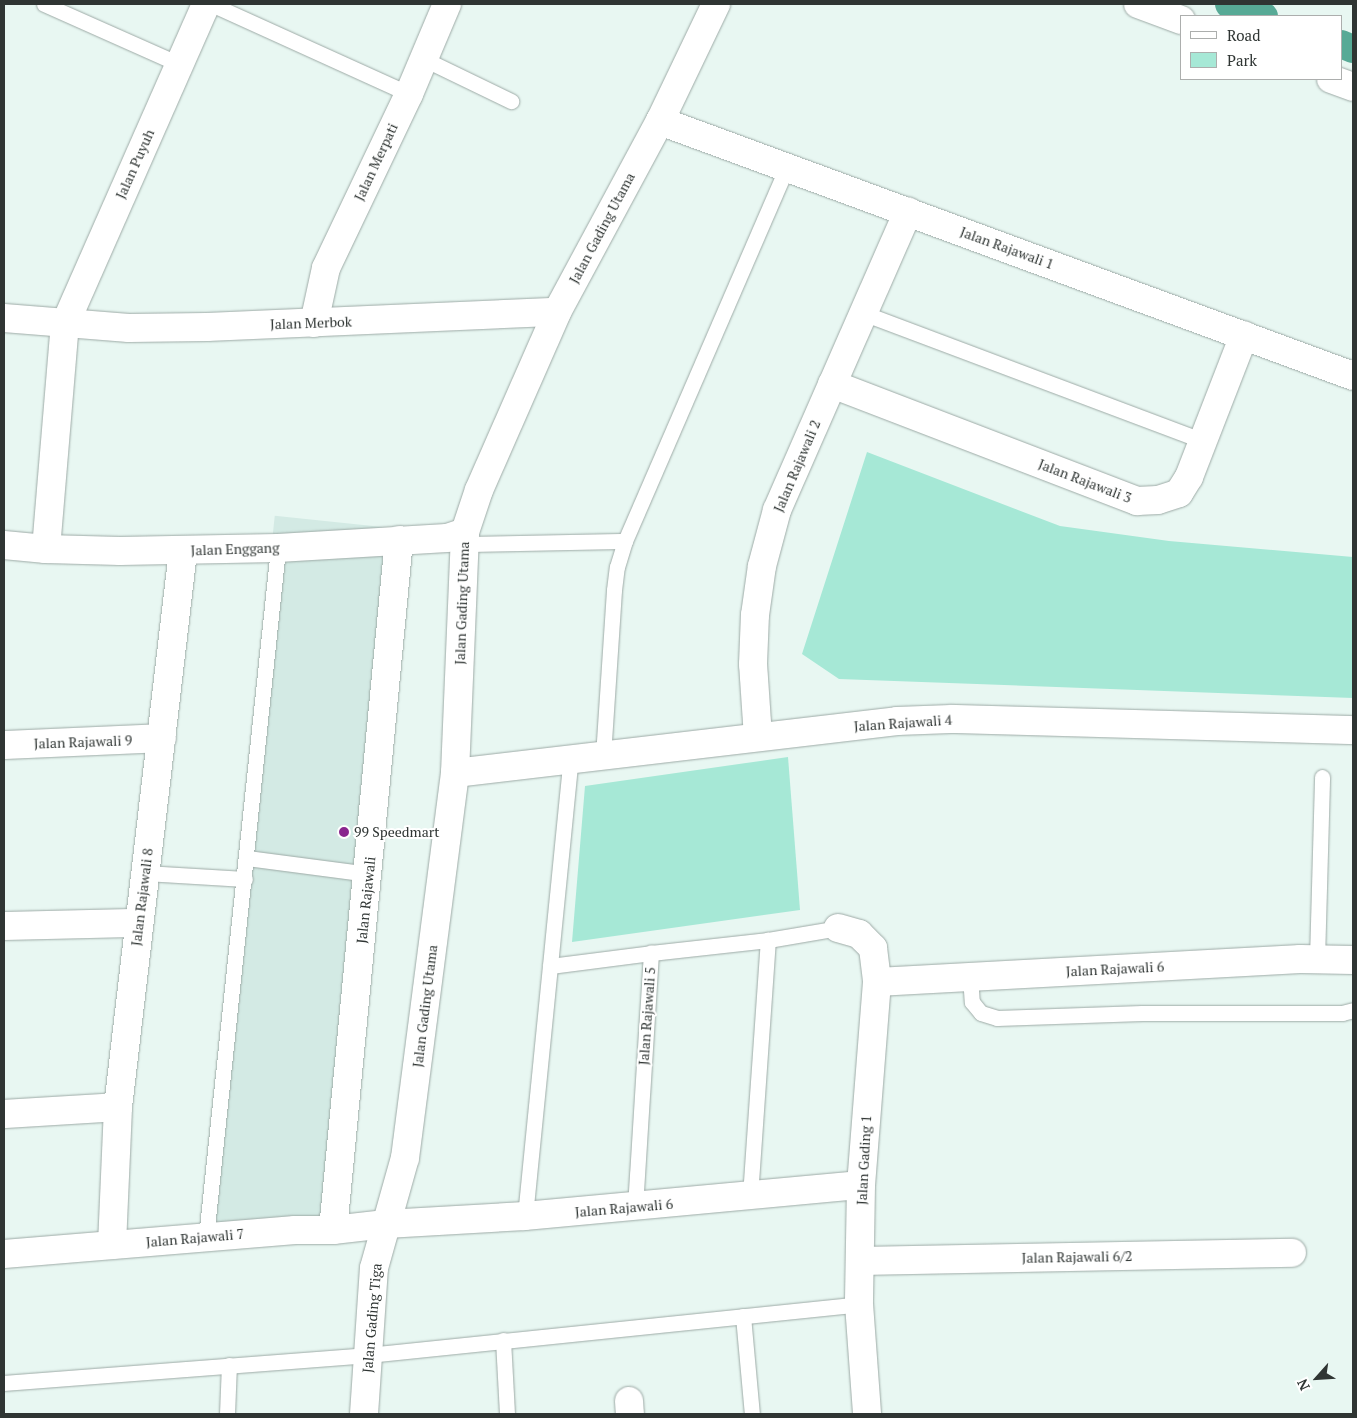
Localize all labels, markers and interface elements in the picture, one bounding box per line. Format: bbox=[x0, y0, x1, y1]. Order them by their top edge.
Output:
legend bbox=[1180, 15, 1342, 80]
text: Road bbox=[1227, 25, 1260, 45]
text: Park bbox=[1227, 50, 1257, 70]
street label: Jalan Merpati bbox=[351, 120, 401, 204]
street label: Jalan Puyuh bbox=[112, 127, 158, 201]
street label: Jalan Gading Utama bbox=[566, 170, 638, 286]
street label: Jalan Rajawali 1 bbox=[958, 223, 1056, 273]
street label: Jalan Merbok bbox=[270, 313, 352, 333]
street label: Jalan Rajawali 2 bbox=[770, 417, 824, 515]
street label: Jalan Rajawali 3 bbox=[1036, 456, 1134, 506]
street label: Jalan Enggang bbox=[190, 539, 280, 559]
street label: Jalan Gading Utama bbox=[451, 541, 473, 665]
street label: Jalan Rajawali 4 bbox=[853, 711, 953, 735]
street label: Jalan Rajawali 9 bbox=[33, 732, 133, 752]
place label: 99 Speedmart bbox=[354, 824, 439, 840]
marker: 99 Speedmart bbox=[338, 826, 350, 838]
street label: Jalan Rajawali 8 bbox=[128, 847, 156, 947]
street label: Jalan Rajawali bbox=[353, 856, 379, 944]
street label: Jalan Gading Utama bbox=[409, 944, 441, 1068]
street label: Jalan Rajawali 6 bbox=[1065, 958, 1165, 980]
street label: Jalan Rajawali 5 bbox=[635, 966, 659, 1066]
street label: Jalan Gading 1 bbox=[853, 1115, 875, 1205]
street label: Jalan Rajawali 6 bbox=[574, 1195, 674, 1221]
street label: Jalan Rajawali 7 bbox=[145, 1225, 245, 1251]
street label: Jalan Rajawali 6/2 bbox=[1021, 1248, 1133, 1266]
street label: Jalan Gading Tiga bbox=[359, 1263, 385, 1373]
north arrow bbox=[1292, 1353, 1342, 1403]
text: N bbox=[1292, 1376, 1314, 1394]

